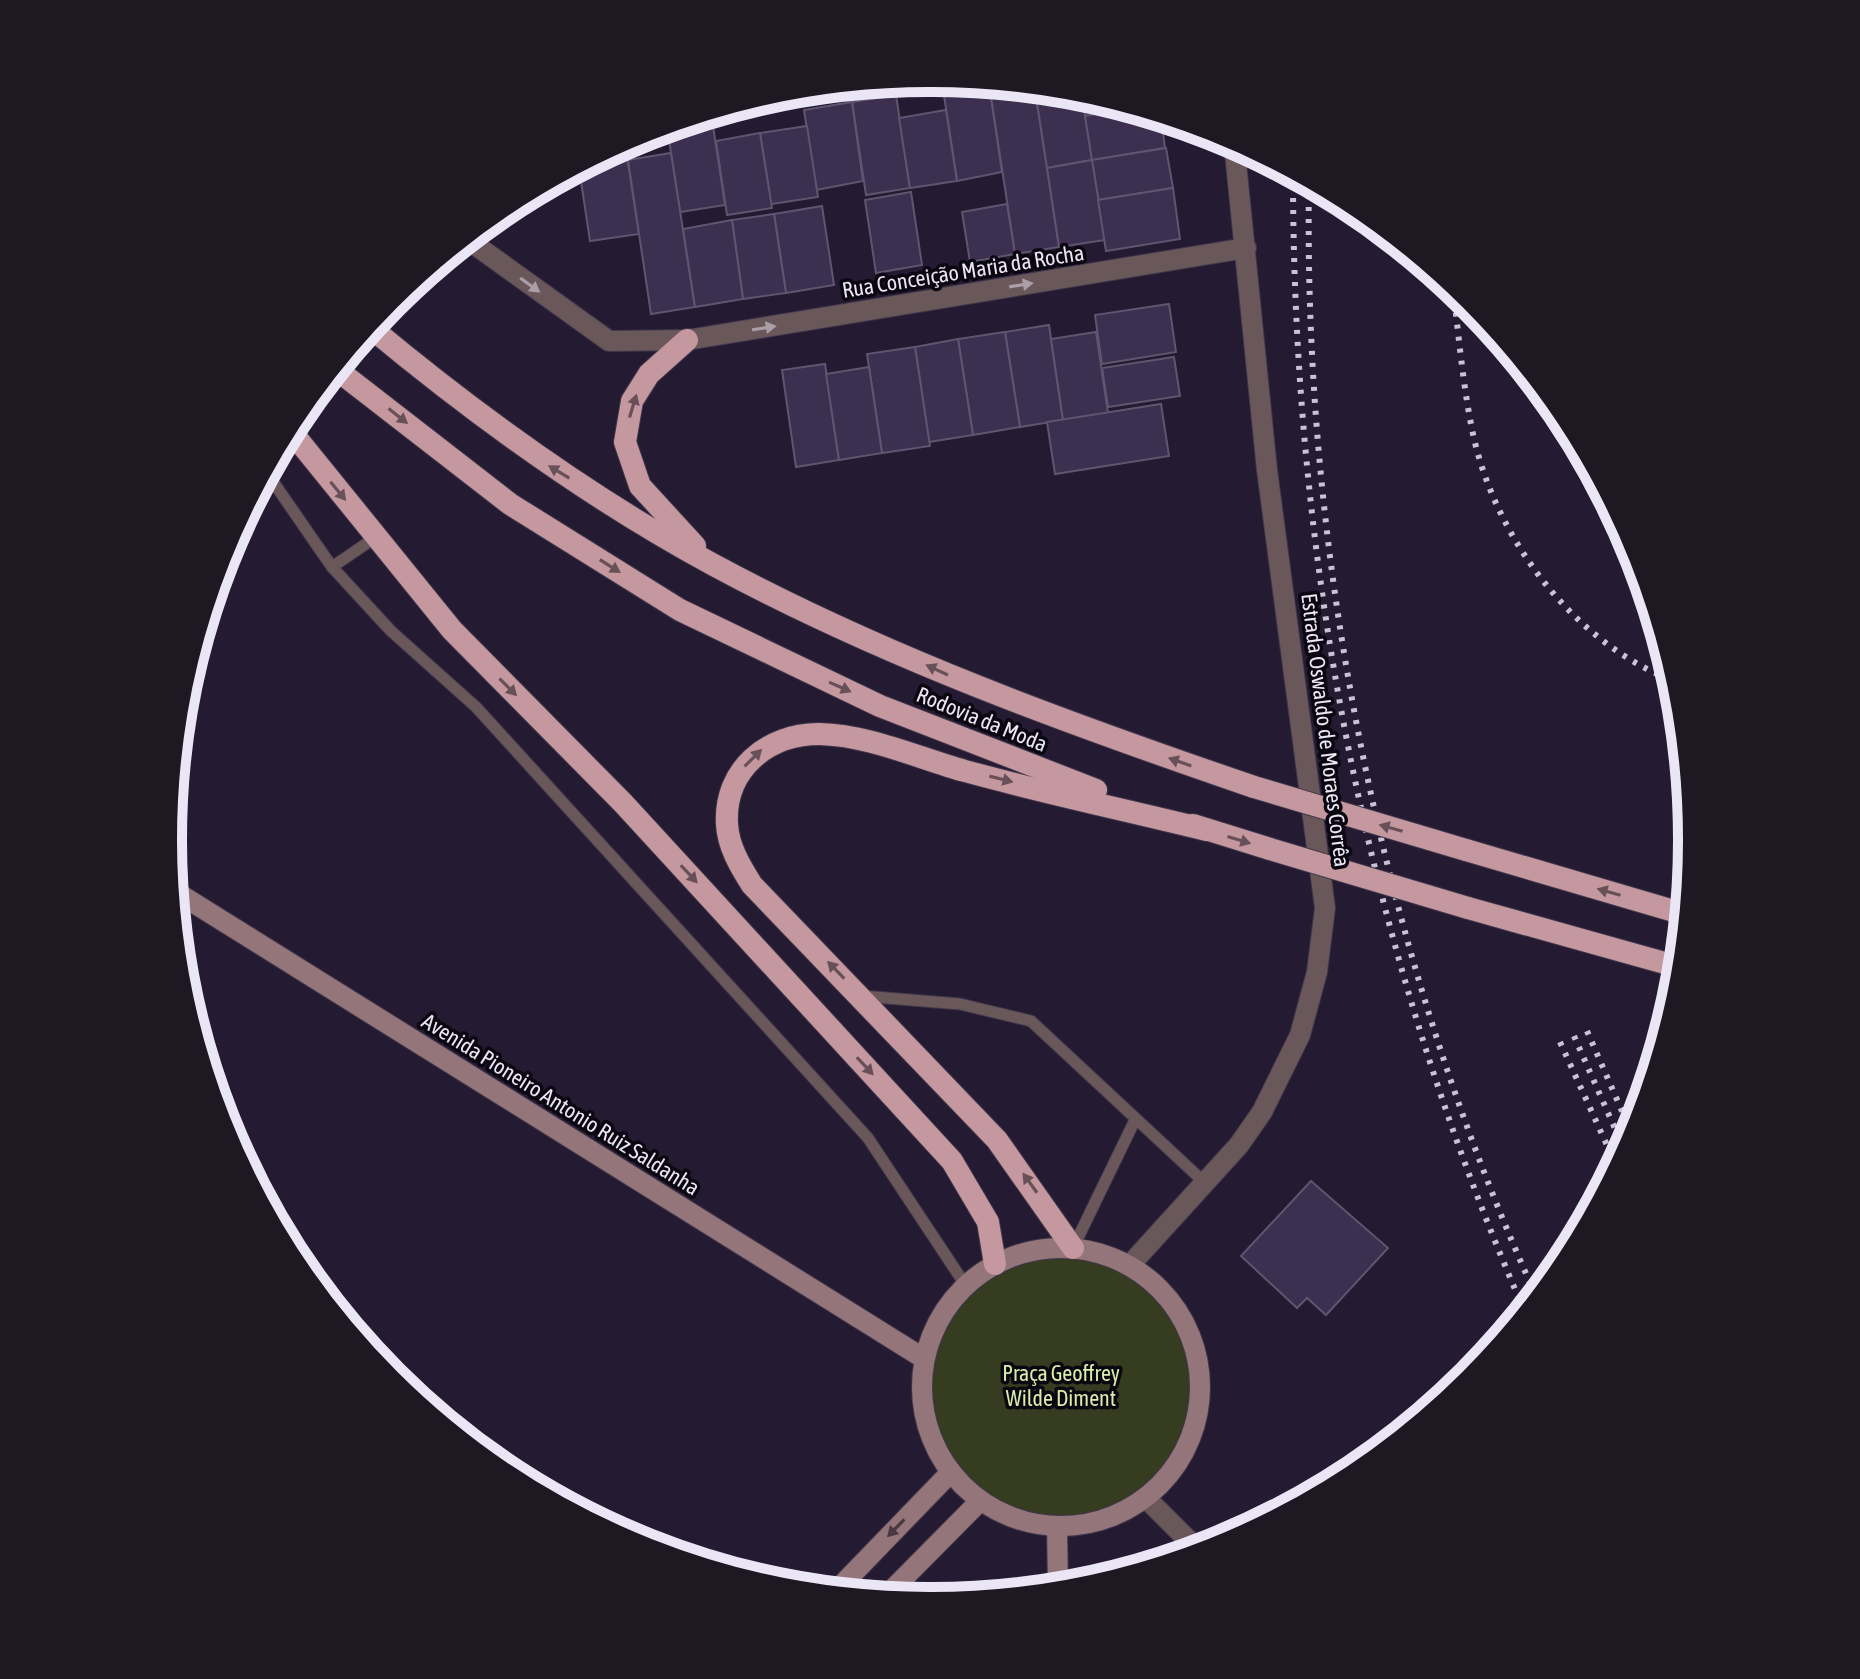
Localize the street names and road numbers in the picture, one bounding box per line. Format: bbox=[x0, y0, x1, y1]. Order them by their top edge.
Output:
street label: Rua Conceição Maria da Rocha bbox=[840, 239, 1086, 303]
street label: Estrada Oswaldo de Moraes Corrêa bbox=[1296, 592, 1356, 868]
street label: Rodovia da Moda bbox=[913, 681, 1051, 757]
street label: Avenida Pioneiro Antonio Ruiz Saldanha bbox=[417, 1008, 705, 1200]

